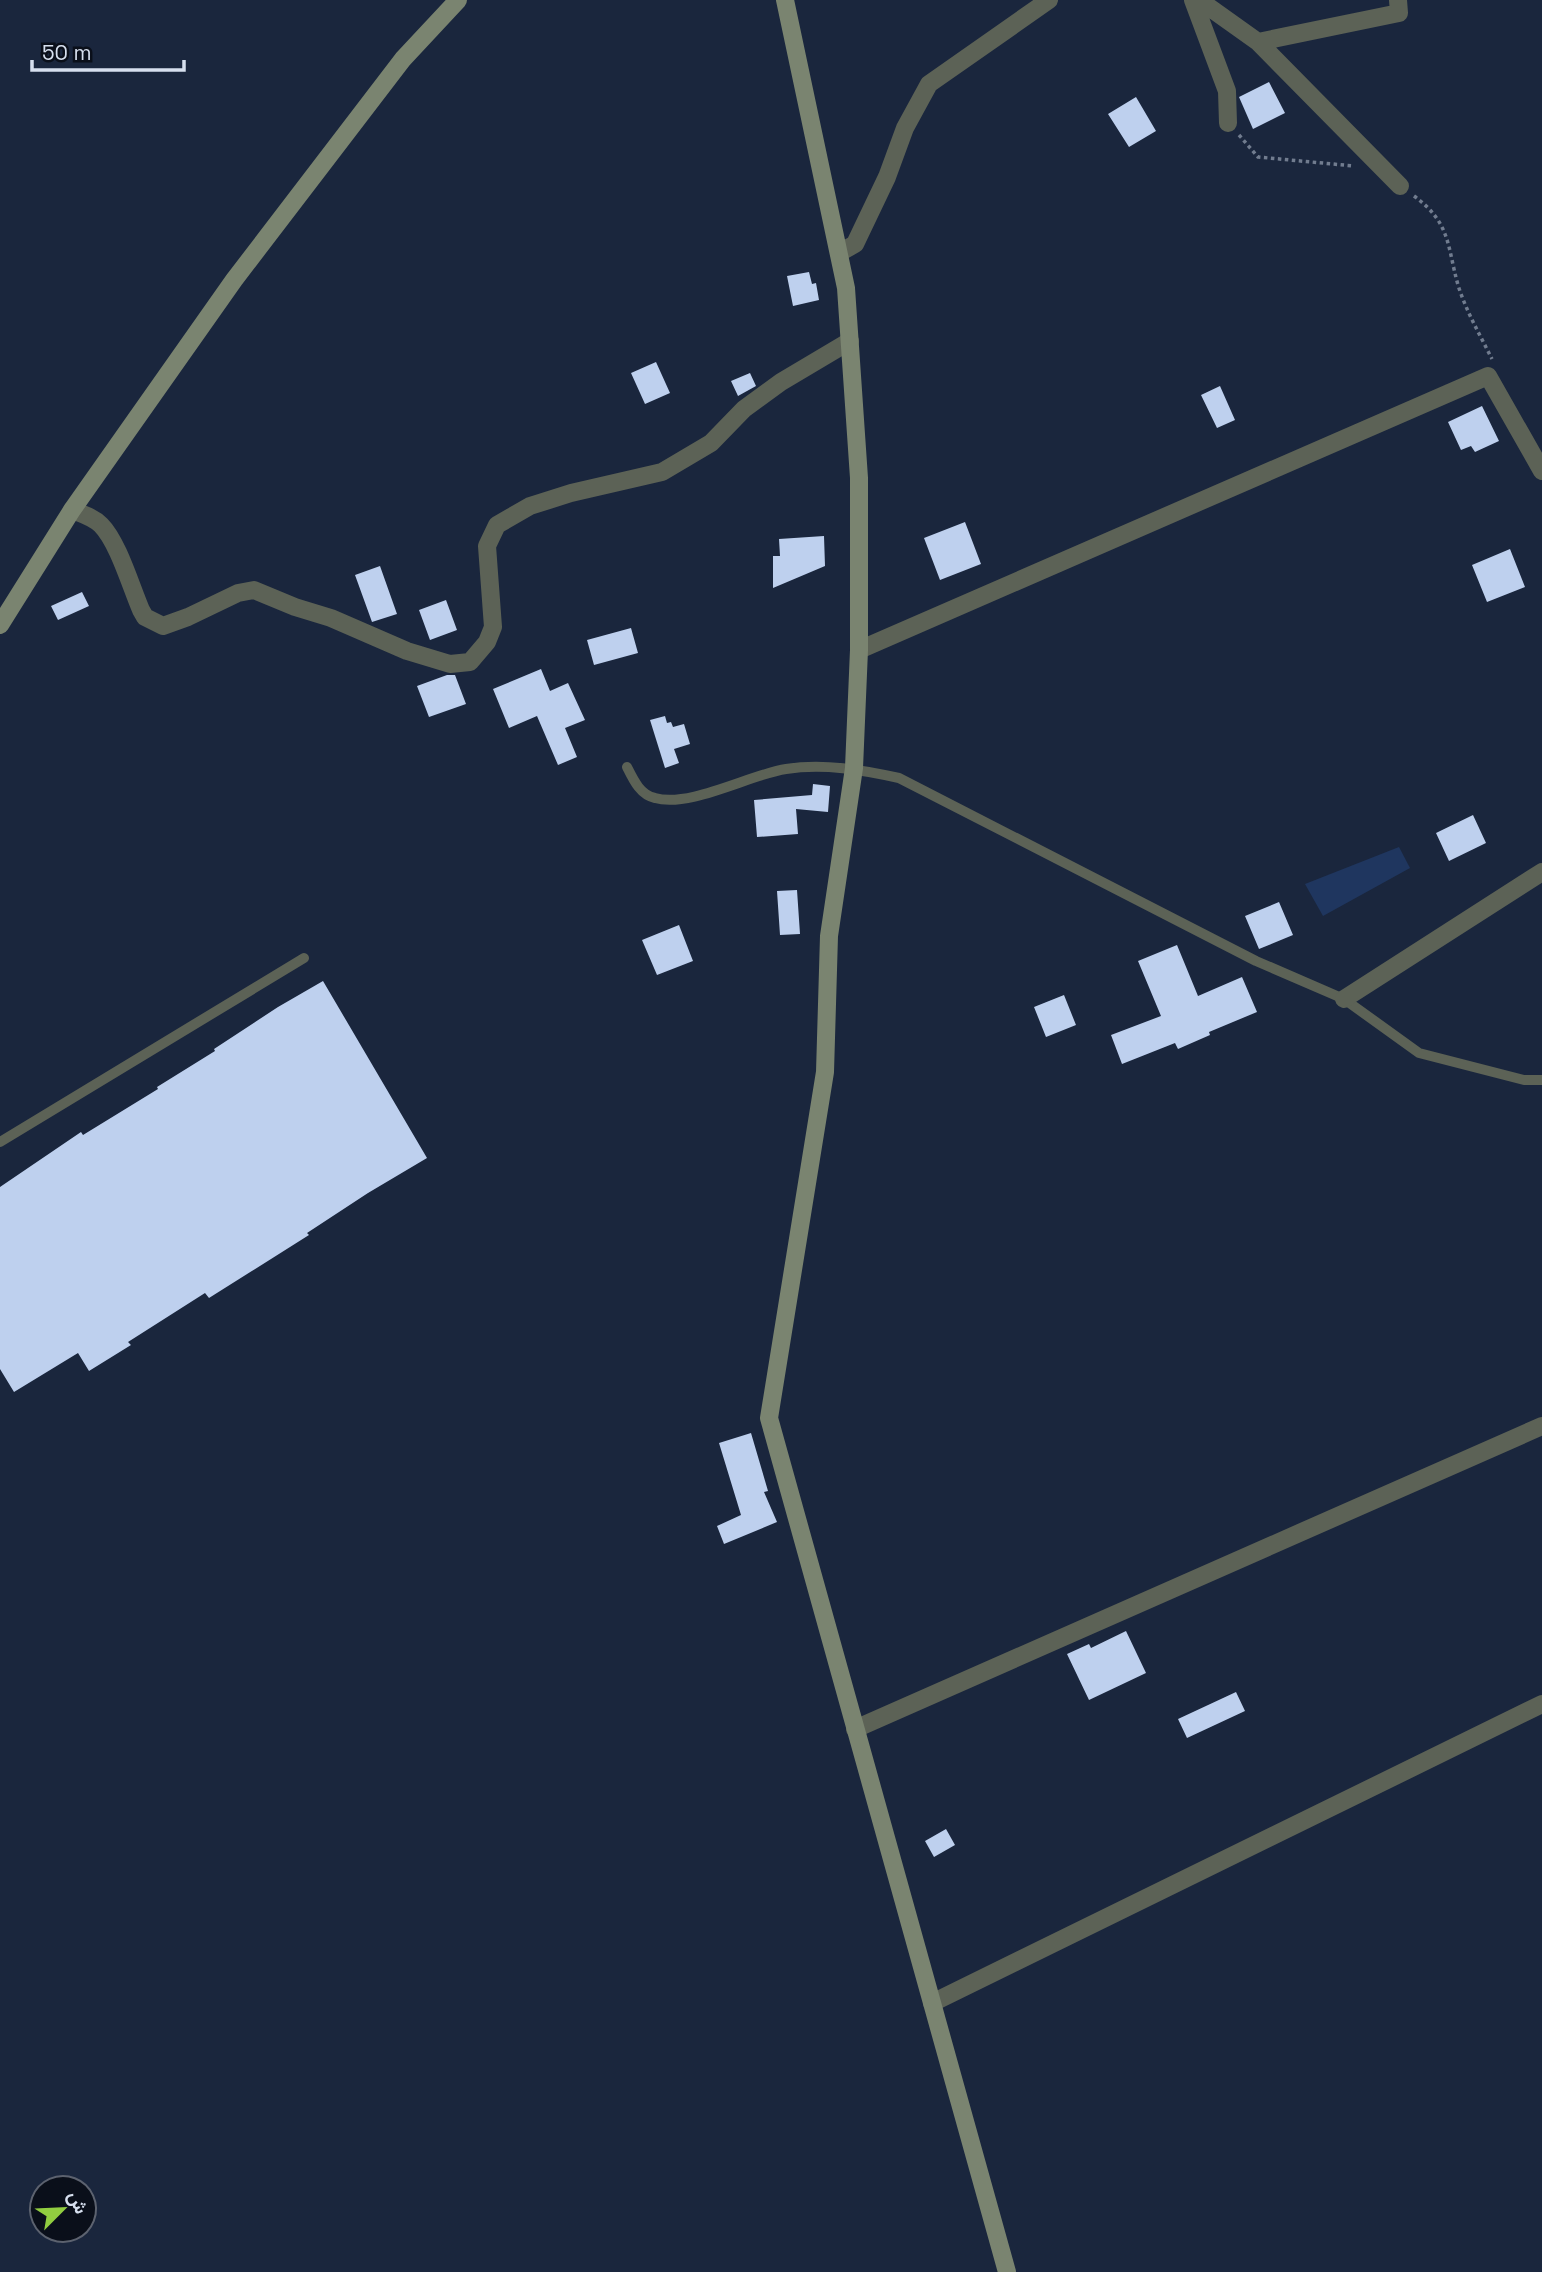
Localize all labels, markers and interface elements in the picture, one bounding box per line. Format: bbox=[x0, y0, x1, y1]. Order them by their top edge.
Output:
scale bar bbox=[32, 28, 184, 72]
text: 50 m bbox=[42, 39, 92, 66]
north arrow bbox=[28, 2174, 98, 2244]
text: ش bbox=[62, 2187, 94, 2218]

